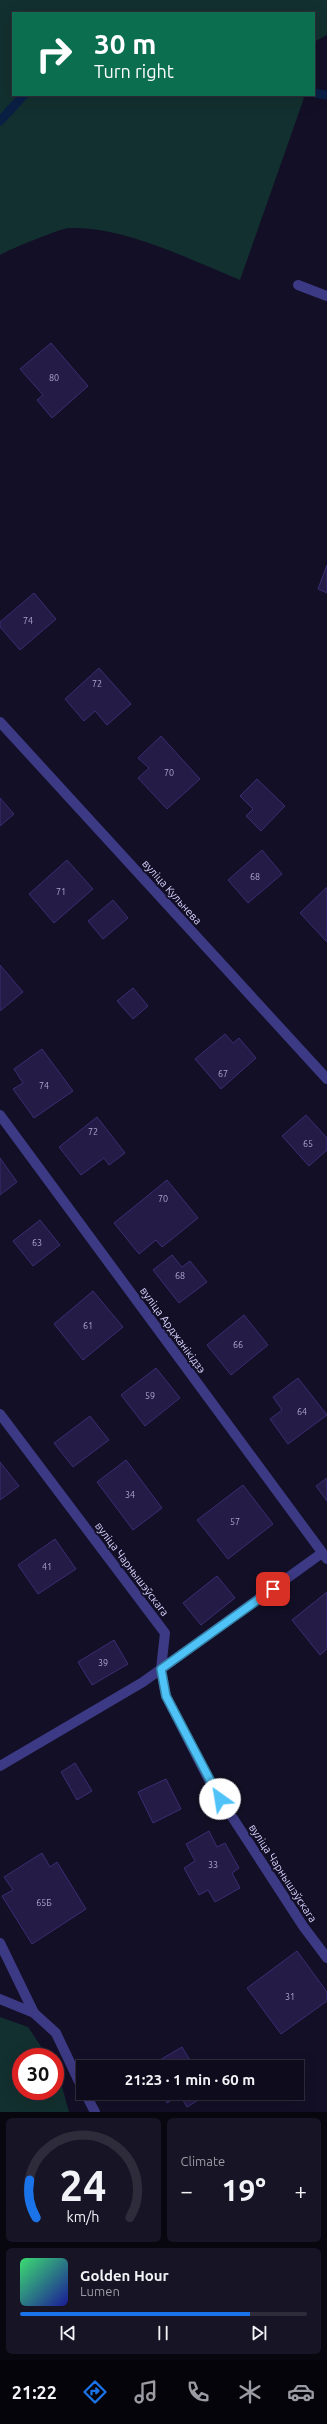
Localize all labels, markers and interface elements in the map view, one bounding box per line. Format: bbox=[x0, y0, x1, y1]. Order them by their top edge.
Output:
icon: right bbox=[28, 28, 80, 80]
text: 30 m bbox=[94, 28, 156, 59]
text: Turn right bbox=[94, 61, 174, 81]
house number: 80 bbox=[49, 373, 59, 383]
house number: 74 bbox=[23, 616, 33, 626]
house number: 72 bbox=[92, 679, 102, 689]
house number: 70 bbox=[164, 768, 174, 778]
street label: вуліца Кульнева bbox=[140, 857, 204, 927]
house number: 68 bbox=[250, 872, 260, 882]
house number: 71 bbox=[56, 887, 66, 897]
house number: 67 bbox=[218, 1069, 228, 1079]
house number: 74 bbox=[39, 1081, 49, 1091]
house number: 72 bbox=[88, 1127, 98, 1137]
house number: 65 bbox=[303, 1139, 313, 1149]
house number: 70 bbox=[158, 1194, 168, 1204]
house number: 63 bbox=[32, 1238, 42, 1248]
house number: 68 bbox=[175, 1271, 185, 1281]
street label: вуліца Арджанікідзэ bbox=[138, 1285, 208, 1375]
house number: 61 bbox=[83, 1321, 93, 1331]
house number: 66 bbox=[233, 1340, 243, 1350]
house number: 59 bbox=[145, 1391, 155, 1401]
house number: 64 bbox=[297, 1407, 307, 1417]
house number: 34 bbox=[125, 1490, 135, 1500]
house number: 57 bbox=[230, 1517, 240, 1527]
street label: вуліца Чарнышэўскага bbox=[93, 1520, 171, 1618]
house number: 41 bbox=[42, 1562, 52, 1572]
pin bbox=[256, 1572, 290, 1606]
icon: arrive bbox=[262, 1578, 284, 1600]
house number: 39 bbox=[98, 1658, 108, 1668]
position arrow bbox=[199, 1778, 241, 1820]
street label: вуліца Чарнышэўскага bbox=[247, 1822, 319, 1924]
house number: 33 bbox=[208, 1860, 218, 1870]
house number: 65Б bbox=[36, 1898, 52, 1908]
house number: 31 bbox=[285, 1992, 295, 2002]
speed limit sign: 30 bbox=[12, 2048, 64, 2100]
text: 21:23 · 1 min · 60 m bbox=[125, 2071, 255, 2088]
text: Climate bbox=[181, 2154, 225, 2168]
text: 24 bbox=[60, 2162, 107, 2209]
text: 19° bbox=[222, 2173, 266, 2207]
text: − bbox=[181, 2178, 193, 2203]
text: + bbox=[295, 2178, 307, 2203]
text: km/h bbox=[67, 2209, 100, 2225]
text: Golden Hour bbox=[80, 2267, 169, 2284]
text: Lumen bbox=[80, 2284, 120, 2298]
icon: previous bbox=[57, 2322, 79, 2344]
icon: pause bbox=[152, 2322, 174, 2344]
icon: next bbox=[248, 2322, 270, 2344]
icon: directions bbox=[81, 2378, 109, 2406]
icon: music bbox=[132, 2378, 160, 2406]
icon: phone bbox=[184, 2378, 212, 2406]
icon: climate bbox=[236, 2378, 264, 2406]
icon: car bbox=[287, 2378, 315, 2406]
text: 21:22 bbox=[12, 2382, 57, 2402]

